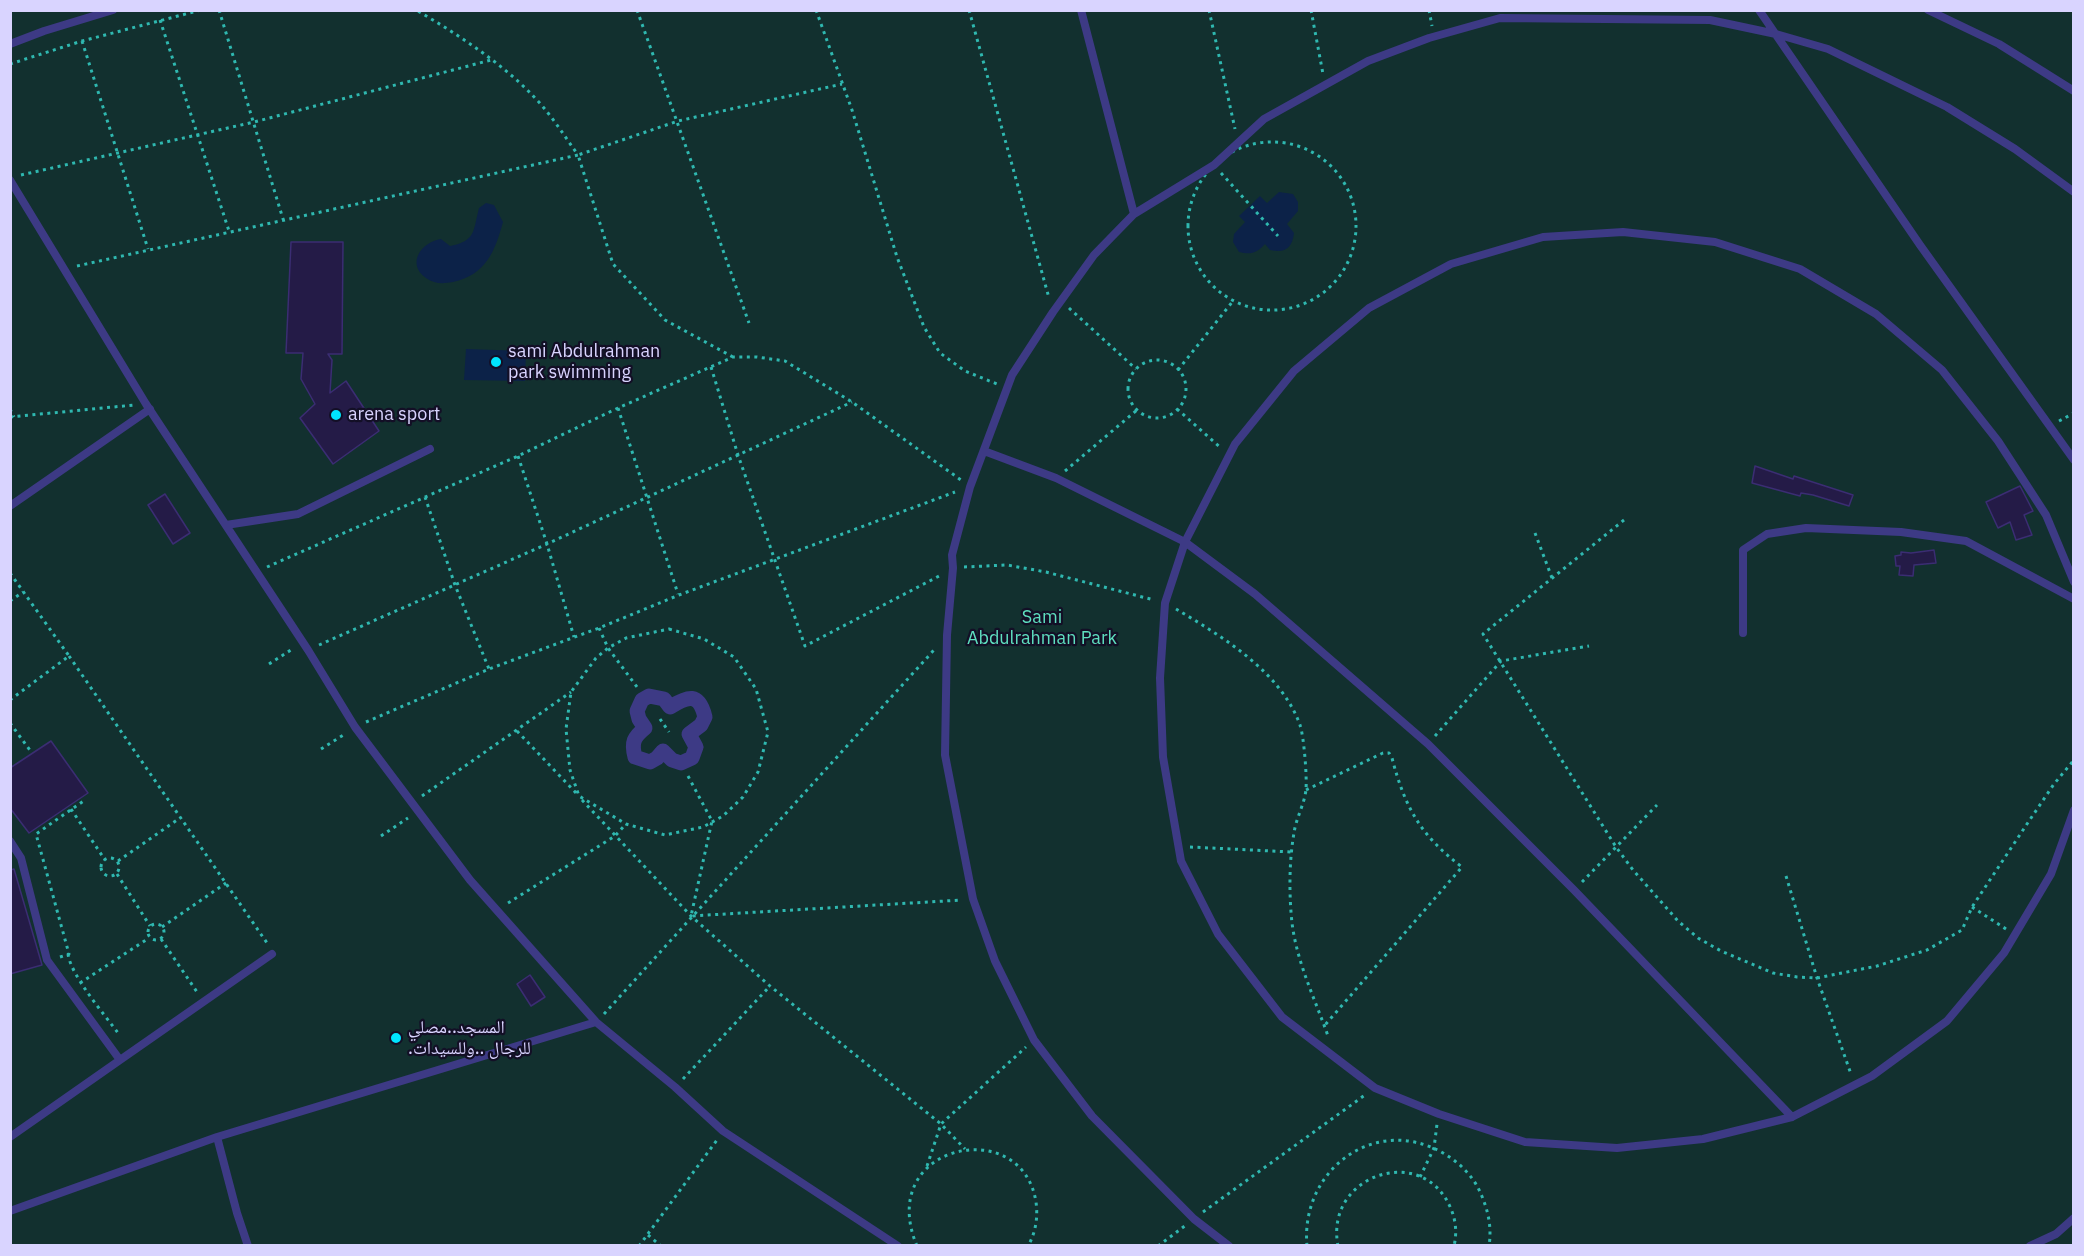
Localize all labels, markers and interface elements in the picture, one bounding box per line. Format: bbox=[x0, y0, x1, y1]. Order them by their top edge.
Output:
place label: sami Abdulrahman park swimming bbox=[508, 341, 660, 384]
marker: sami Abdulrahman park swimming bbox=[489, 355, 503, 369]
place label: arena sport bbox=[348, 404, 440, 426]
marker: arena sport bbox=[329, 408, 343, 422]
park label: Sami Abdulrahman Park bbox=[967, 607, 1117, 650]
place label: المسجد..مصلي .للرجال ..وللسيدات bbox=[408, 1017, 531, 1060]
marker: المسجد..مصلي .للرجال ..وللسيدات bbox=[389, 1031, 403, 1045]

